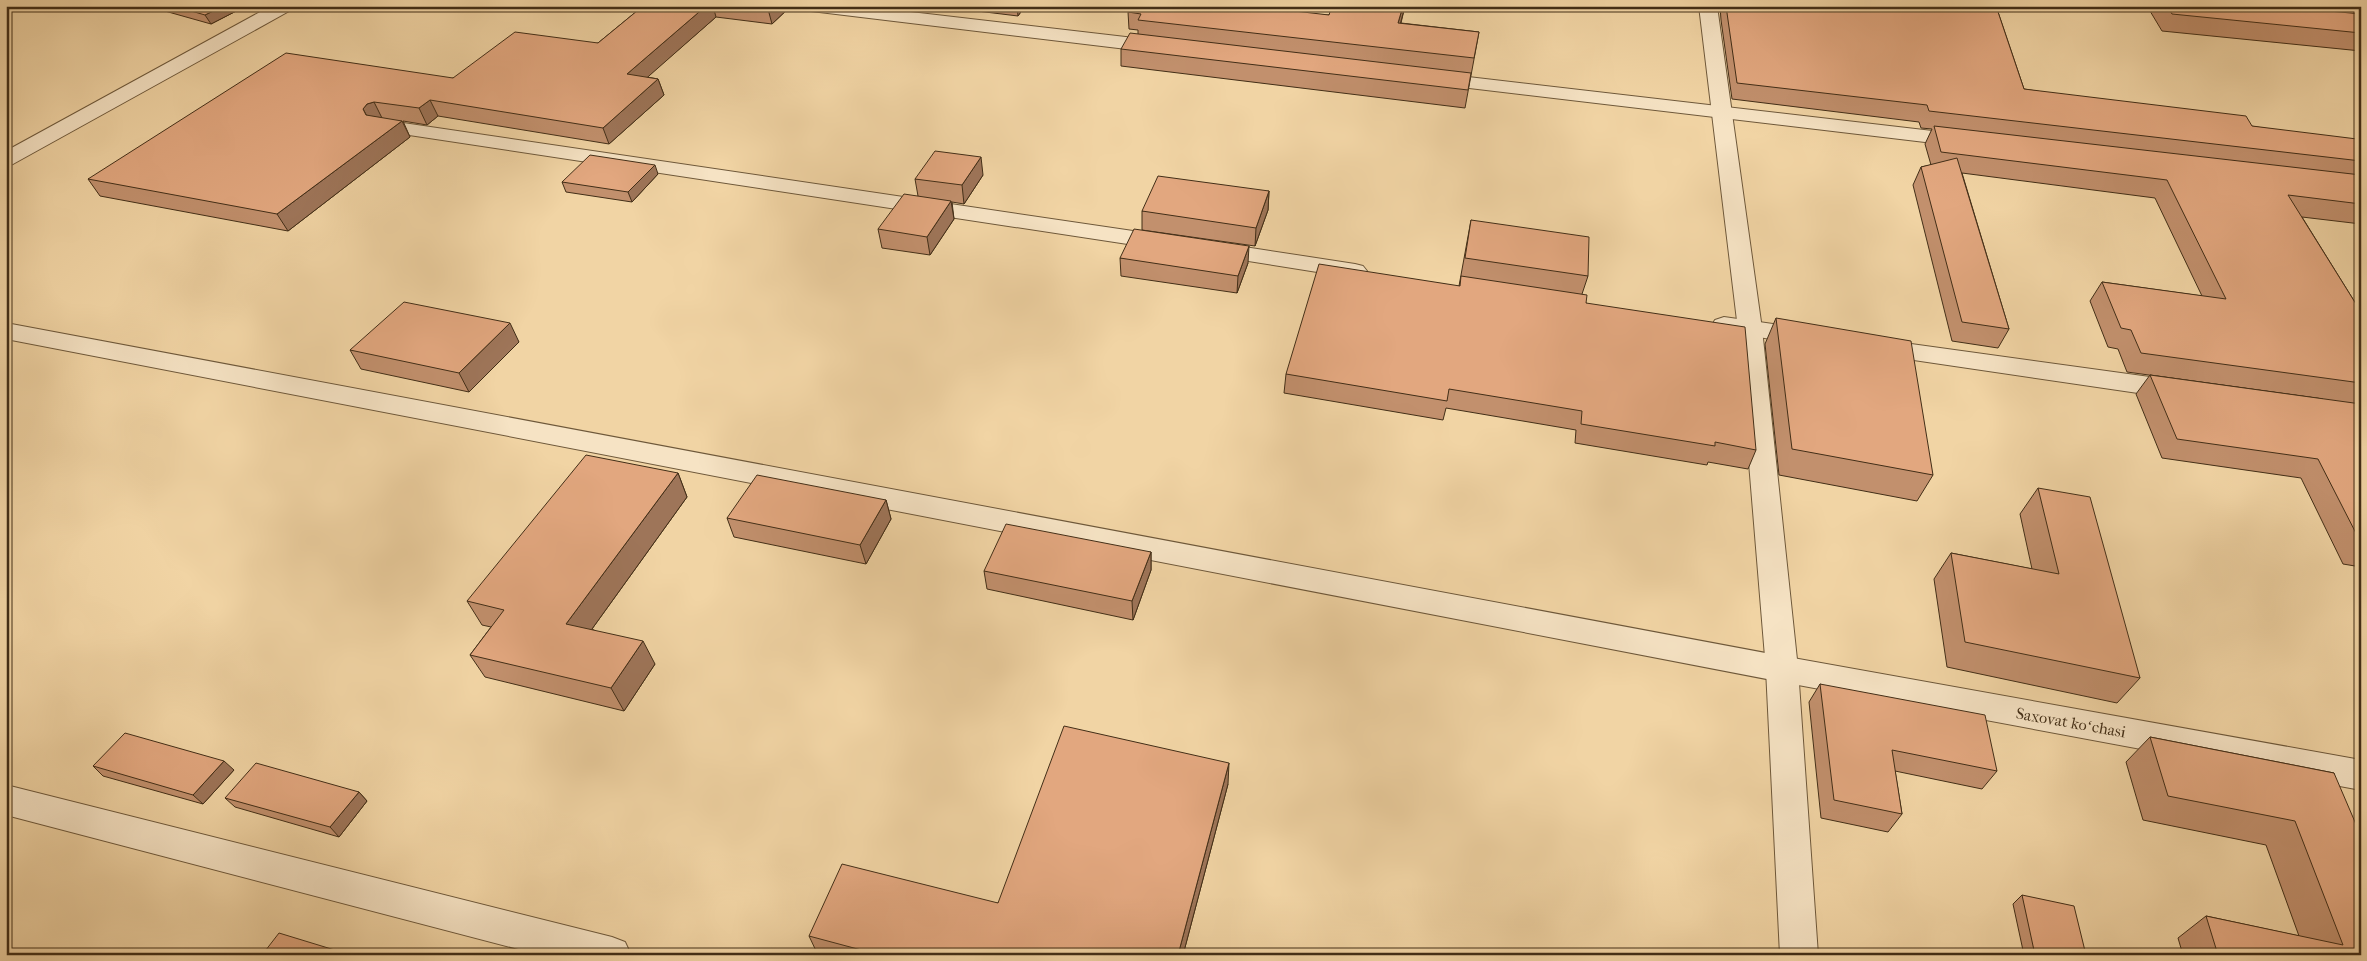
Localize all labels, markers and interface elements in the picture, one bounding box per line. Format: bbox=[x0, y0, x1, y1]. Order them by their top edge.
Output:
street label: Saxovat koʻchasi bbox=[2014, 703, 2128, 742]

